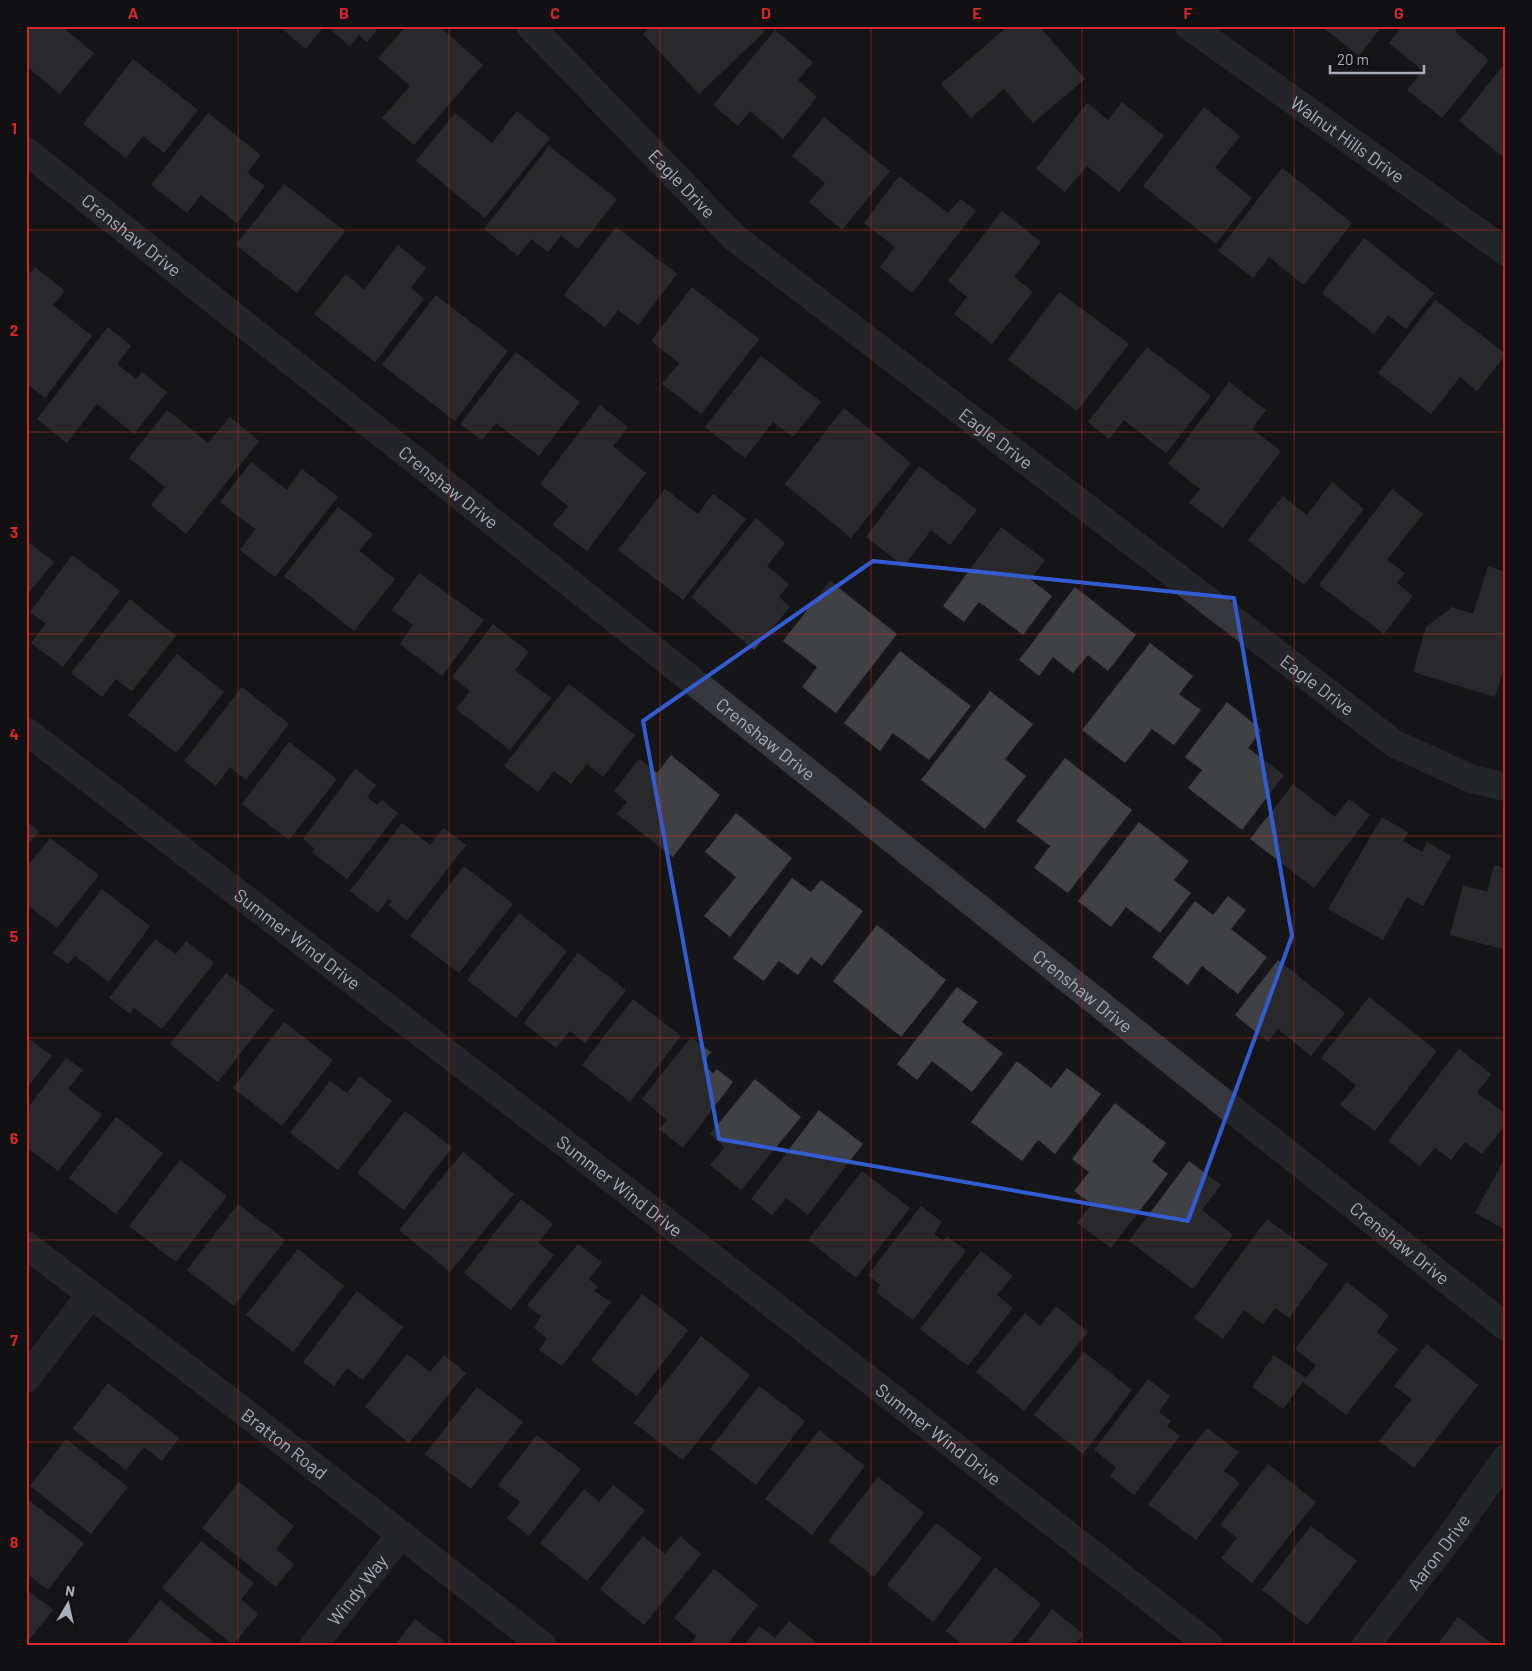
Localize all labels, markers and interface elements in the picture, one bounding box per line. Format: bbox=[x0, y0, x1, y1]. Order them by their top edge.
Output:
text: A bbox=[128, 3, 139, 22]
text: B bbox=[339, 3, 349, 22]
text: C bbox=[550, 3, 560, 22]
text: D bbox=[761, 3, 771, 22]
text: E bbox=[972, 3, 982, 22]
text: F bbox=[1184, 3, 1193, 22]
text: G bbox=[1394, 3, 1404, 22]
scale bar bbox=[1330, 42, 1423, 74]
text: 20 m bbox=[1337, 50, 1369, 68]
street label: Walnut Hills Drive bbox=[1286, 91, 1409, 187]
text: 1 bbox=[11, 118, 17, 137]
street label: Eagle Drive bbox=[644, 144, 720, 222]
street label: Crenshaw Drive bbox=[78, 189, 186, 281]
text: 2 bbox=[10, 320, 19, 339]
street label: Eagle Drive bbox=[955, 403, 1037, 473]
street label: Crenshaw Drive bbox=[395, 441, 503, 533]
text: 3 bbox=[10, 522, 18, 541]
street label: Eagle Drive bbox=[1276, 649, 1359, 720]
street label: Crenshaw Drive bbox=[712, 693, 820, 785]
text: 4 bbox=[9, 724, 19, 743]
street label: Summer Wind Drive bbox=[230, 884, 365, 994]
text: 5 bbox=[10, 926, 19, 945]
street label: Crenshaw Drive bbox=[1029, 945, 1137, 1037]
text: 6 bbox=[10, 1128, 19, 1147]
street label: Summer Wind Drive bbox=[552, 1130, 687, 1241]
street label: Crenshaw Drive bbox=[1346, 1197, 1454, 1289]
text: 7 bbox=[10, 1330, 18, 1349]
street label: Summer Wind Drive bbox=[871, 1378, 1006, 1490]
street label: Bratton Road bbox=[237, 1403, 332, 1484]
street label: Aaron Drive bbox=[1402, 1509, 1474, 1594]
text: 8 bbox=[10, 1532, 19, 1551]
street label: Windy Way bbox=[323, 1550, 392, 1630]
north arrow bbox=[42, 1578, 92, 1628]
text: N bbox=[64, 1582, 76, 1600]

